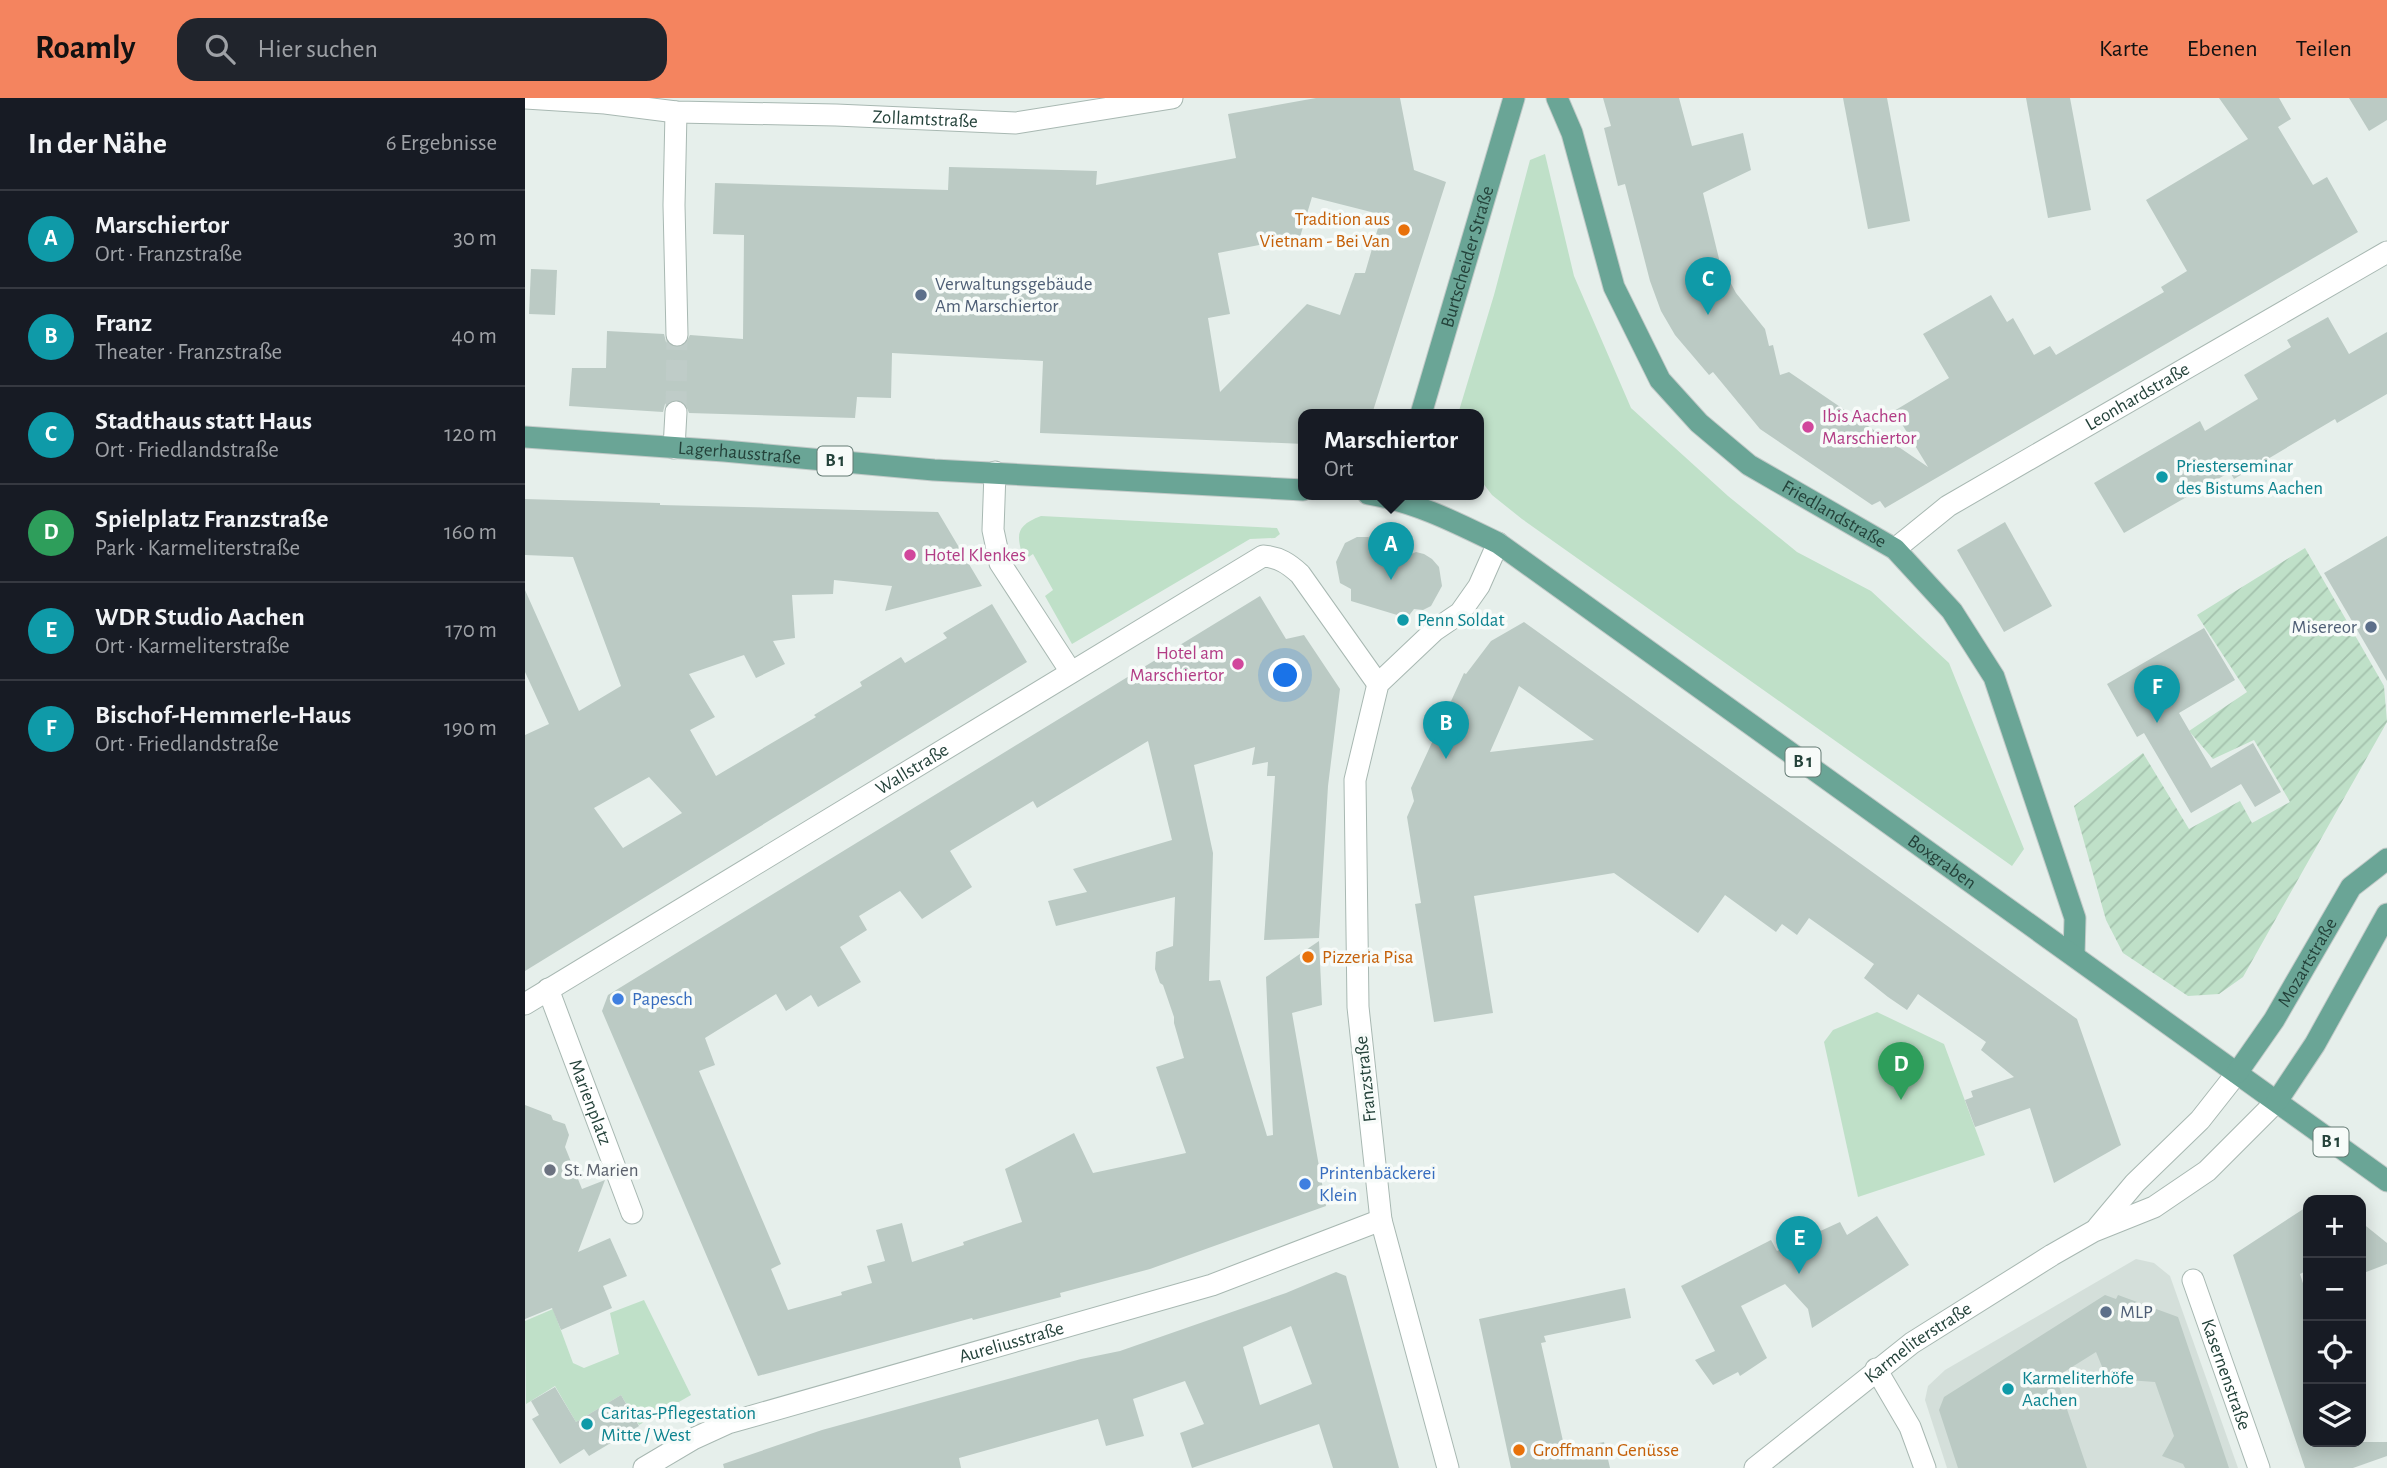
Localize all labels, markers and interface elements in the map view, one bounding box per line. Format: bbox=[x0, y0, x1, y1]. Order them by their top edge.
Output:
search box bbox=[177, 18, 667, 81]
icon: search bbox=[201, 30, 239, 68]
text: Roamly bbox=[35, 32, 135, 65]
text: Hier suchen bbox=[257, 36, 378, 62]
text: Karte bbox=[2099, 37, 2149, 61]
text: Ebenen bbox=[2187, 37, 2258, 61]
text: Teilen bbox=[2296, 37, 2352, 61]
street label: Zollamtstraße bbox=[872, 107, 978, 131]
text: In der Nähe bbox=[28, 129, 167, 159]
text: 6 Ergebnisse bbox=[386, 132, 497, 155]
street label: Burtscheider Straße bbox=[1438, 184, 1497, 330]
place label: Tradition aus Vietnam - Bei Van bbox=[1260, 210, 1390, 251]
text: Marschiertor bbox=[95, 212, 229, 238]
marker: Tradition aus Vietnam - Bei Van bbox=[1396, 222, 1412, 238]
text: A bbox=[44, 227, 58, 250]
text: 30 m bbox=[453, 227, 497, 250]
text: Ort · Franzstraße bbox=[95, 243, 242, 266]
pin: C bbox=[1685, 257, 1731, 315]
place label: Verwaltungsgebäude Am Marschiertor bbox=[935, 275, 1092, 316]
marker: Verwaltungsgebäude Am Marschiertor bbox=[913, 287, 929, 303]
text: Franz bbox=[95, 310, 152, 336]
text: B bbox=[44, 325, 58, 348]
text: 40 m bbox=[452, 325, 497, 348]
text: Theater · Franzstraße bbox=[95, 341, 282, 364]
street label: Leonhardstraße bbox=[2082, 359, 2193, 434]
place label: Ibis Aachen Marschiertor bbox=[1822, 407, 1916, 448]
text: Stadthaus statt Haus bbox=[95, 408, 312, 434]
popup bbox=[1298, 409, 1484, 500]
marker: Ibis Aachen Marschiertor bbox=[1800, 419, 1816, 435]
text: C bbox=[45, 423, 57, 446]
text: 120 m bbox=[444, 423, 497, 446]
text: Marschiertor bbox=[1324, 427, 1458, 453]
street label: Lagerhausstraße bbox=[677, 438, 802, 467]
text: Ort · Friedlandstraße bbox=[95, 439, 279, 462]
road number: B 1 bbox=[817, 446, 853, 475]
place label: Priesterseminar des Bistums Aachen bbox=[2176, 457, 2323, 498]
text: Ort bbox=[1324, 458, 1353, 481]
marker: Priesterseminar des Bistums Aachen bbox=[2154, 469, 2170, 485]
street label: Friedlandstraße bbox=[1779, 477, 1890, 551]
text: Spielplatz Franzstraße bbox=[95, 506, 329, 532]
text: D bbox=[43, 521, 59, 544]
text: 160 m bbox=[444, 521, 497, 544]
pin: A bbox=[1368, 522, 1414, 580]
text: Park · Karmeliterstraße bbox=[95, 537, 300, 560]
place label: Hotel Klenkes bbox=[924, 546, 1026, 565]
marker: Hotel Klenkes bbox=[902, 547, 918, 563]
text: WDR Studio Aachen bbox=[95, 604, 305, 630]
place label: Penn Soldat bbox=[1417, 611, 1505, 630]
marker: Penn Soldat bbox=[1395, 612, 1411, 628]
place label: Misereor bbox=[2291, 618, 2357, 637]
text: E bbox=[45, 619, 57, 642]
text: 170 m bbox=[445, 619, 497, 642]
marker: Misereor bbox=[2363, 619, 2379, 635]
text: Ort · Karmeliterstraße bbox=[95, 635, 290, 658]
place label: Hotel am Marschiertor bbox=[1130, 644, 1224, 685]
marker: Hotel am Marschiertor bbox=[1230, 656, 1246, 672]
your location bbox=[1268, 658, 1302, 692]
pin: F bbox=[2134, 665, 2180, 723]
pin: B bbox=[1423, 701, 1469, 759]
text: Bischof-Hemmerle-Haus bbox=[95, 702, 351, 728]
text: F bbox=[46, 717, 56, 740]
text: 190 m bbox=[444, 717, 497, 740]
text: Ort · Friedlandstraße bbox=[95, 733, 279, 756]
street label: Wallstraße bbox=[873, 740, 952, 798]
road number: B 1 bbox=[1785, 748, 1821, 776]
street label: Boxgraben bbox=[1904, 831, 1980, 892]
street label: Mozartstraße bbox=[2274, 915, 2340, 1010]
place label: Pizzeria Pisa bbox=[1322, 948, 1414, 967]
marker: Pizzeria Pisa bbox=[1300, 949, 1316, 965]
place label: Papesch bbox=[632, 990, 693, 1009]
marker: Papesch bbox=[610, 991, 626, 1007]
street label: Franzstraße bbox=[1352, 1035, 1380, 1123]
pin: D bbox=[1878, 1042, 1924, 1100]
street label: Marienplatz bbox=[566, 1057, 615, 1148]
road number: B 1 bbox=[2313, 1128, 2349, 1156]
place label: St. Marien bbox=[564, 1161, 639, 1180]
marker: St. Marien bbox=[542, 1162, 558, 1178]
place label: Printenbäckerei Klein bbox=[1319, 1164, 1436, 1205]
marker: Printenbäckerei Klein bbox=[1297, 1176, 1313, 1192]
map controls bbox=[2303, 1195, 2366, 1447]
button: + bbox=[2303, 1195, 2366, 1258]
pin: E bbox=[1776, 1216, 1822, 1274]
button: − bbox=[2303, 1258, 2366, 1321]
street label: Karmeliterstraße bbox=[1861, 1299, 1975, 1386]
place label: MLP bbox=[2120, 1303, 2153, 1322]
marker: MLP bbox=[2098, 1304, 2114, 1320]
street label: Kasernenstraße bbox=[2198, 1316, 2254, 1432]
street label: Aureliusstraße bbox=[957, 1318, 1066, 1366]
button: locate bbox=[2303, 1321, 2366, 1384]
place label: Karmeliterhöfe Aachen bbox=[2022, 1369, 2134, 1410]
marker: Karmeliterhöfe Aachen bbox=[2000, 1381, 2016, 1397]
button: layers bbox=[2303, 1384, 2366, 1447]
place label: Caritas-Pflegestation Mitte / West bbox=[601, 1404, 756, 1445]
marker: Caritas-Pflegestation Mitte / West bbox=[579, 1416, 595, 1432]
place label: Groffmann Genüsse bbox=[1533, 1441, 1679, 1460]
marker: Groffmann Genüsse bbox=[1511, 1442, 1527, 1458]

